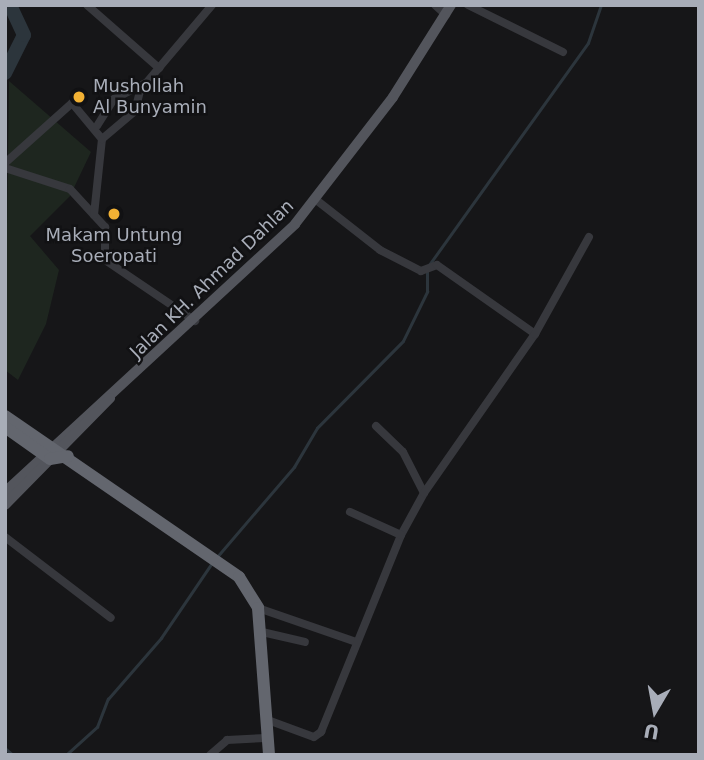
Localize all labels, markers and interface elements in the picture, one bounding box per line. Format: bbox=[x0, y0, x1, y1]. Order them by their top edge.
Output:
place label: Mushollah Al Bunyamin bbox=[93, 76, 207, 119]
marker: Mushollah Al Bunyamin bbox=[71, 89, 87, 105]
street label: Jalan KH. Ahmad Dahlan bbox=[126, 195, 298, 363]
marker: Makam Untung Soeropati bbox=[106, 206, 122, 222]
place label: Makam Untung Soeropati bbox=[46, 225, 182, 268]
north arrow bbox=[620, 676, 690, 746]
text: U bbox=[642, 720, 661, 744]

